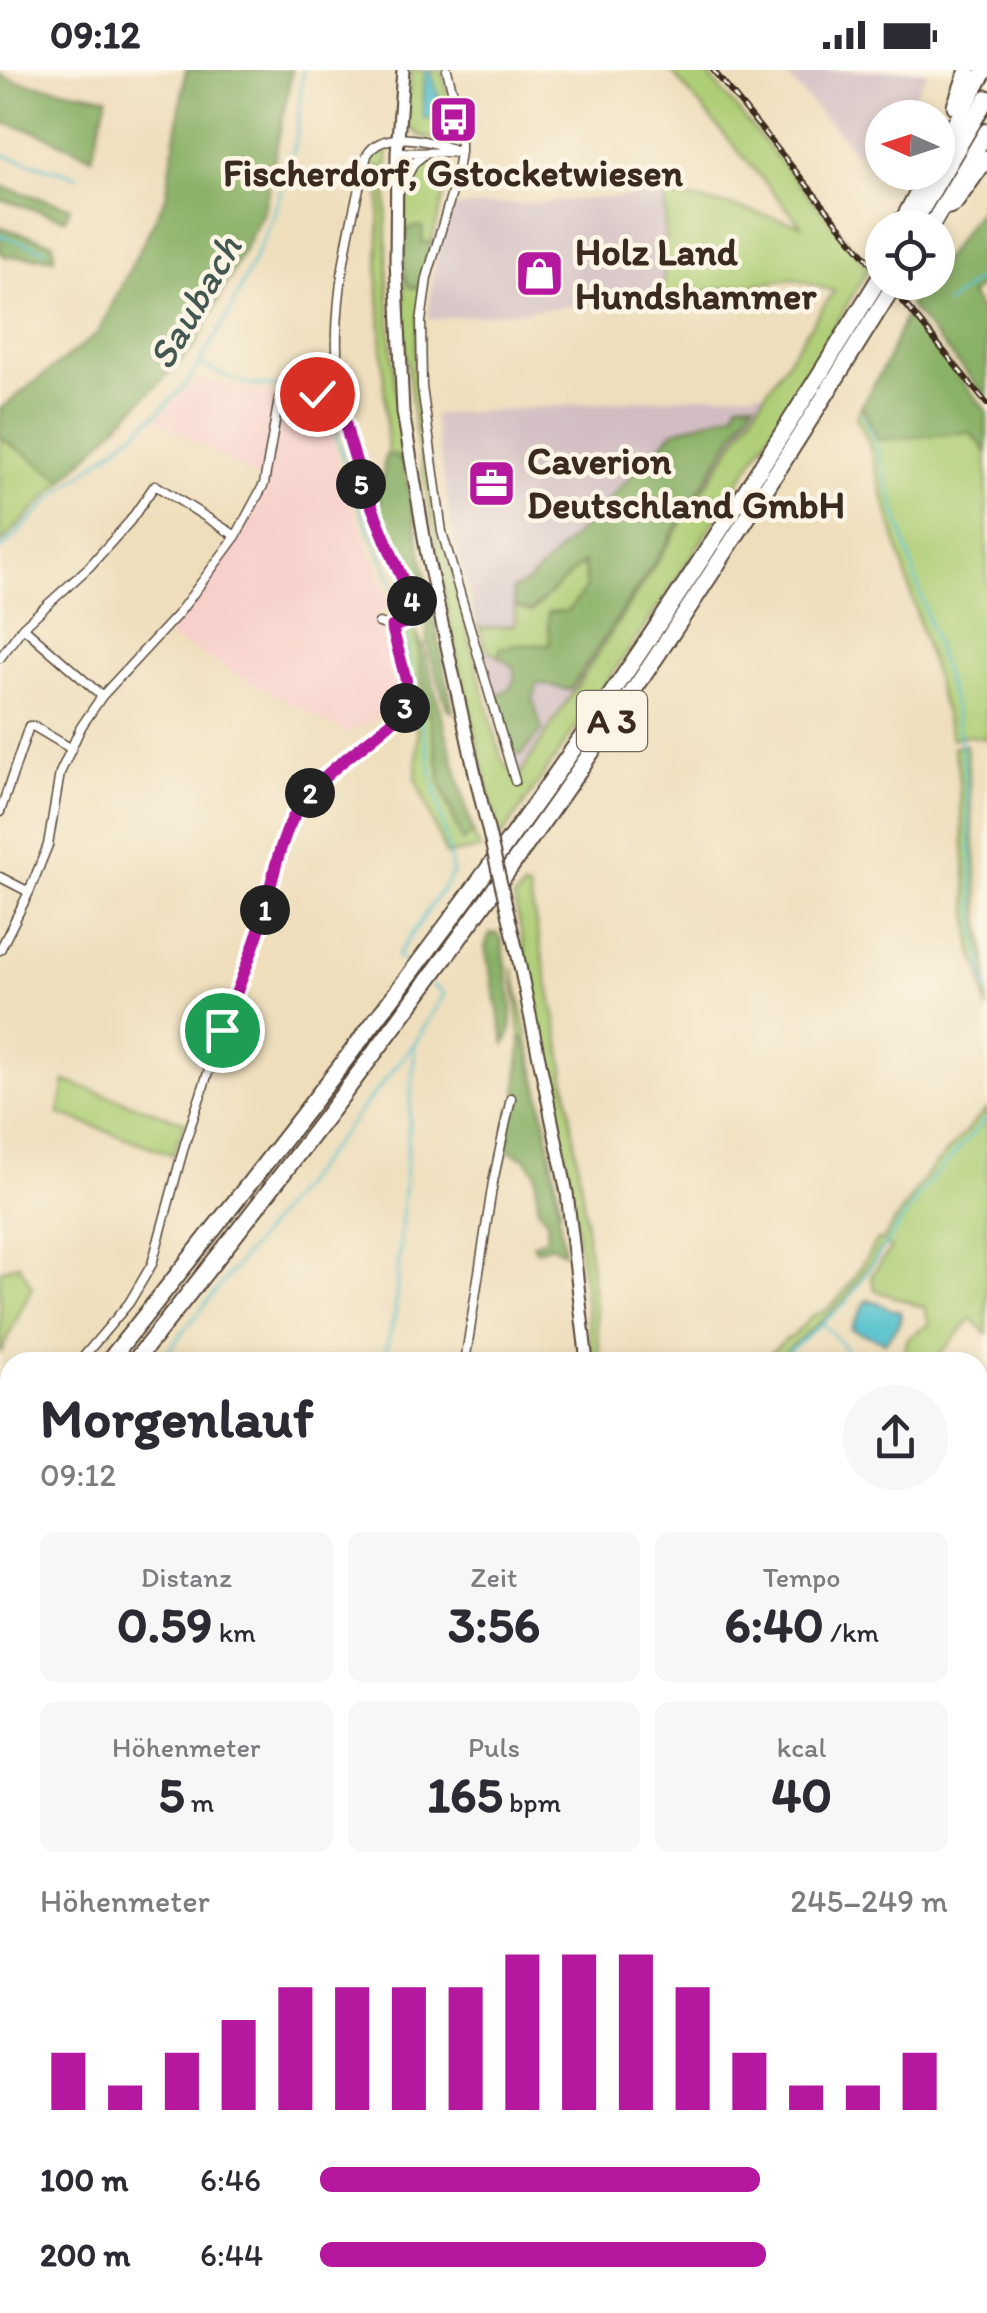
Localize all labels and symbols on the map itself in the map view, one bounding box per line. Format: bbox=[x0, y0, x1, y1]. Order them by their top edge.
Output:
bus stop icon: Fischerdorf, Gstocketwiesen bbox=[427, 93, 479, 145]
north arrow bbox=[865, 100, 955, 190]
place label: Fischerdorf, Gstocketwiesen bbox=[223, 150, 683, 196]
water label: Saubach bbox=[137, 226, 252, 377]
place label: Holz Land Hundshammer bbox=[575, 229, 817, 319]
shop icon: Holz Land Hundshammer bbox=[514, 248, 566, 300]
pin bbox=[275, 352, 360, 437]
place label: Caverion Deutschland GmbH bbox=[527, 438, 845, 528]
office icon: Caverion Deutschland GmbH bbox=[466, 457, 518, 509]
pin: 5 bbox=[336, 459, 386, 509]
pin: 4 bbox=[387, 576, 437, 626]
pin: 3 bbox=[380, 683, 430, 733]
road number: A 3 bbox=[577, 691, 647, 751]
pin: 2 bbox=[285, 768, 335, 818]
pin: 1 bbox=[240, 885, 290, 935]
pin bbox=[180, 988, 265, 1073]

